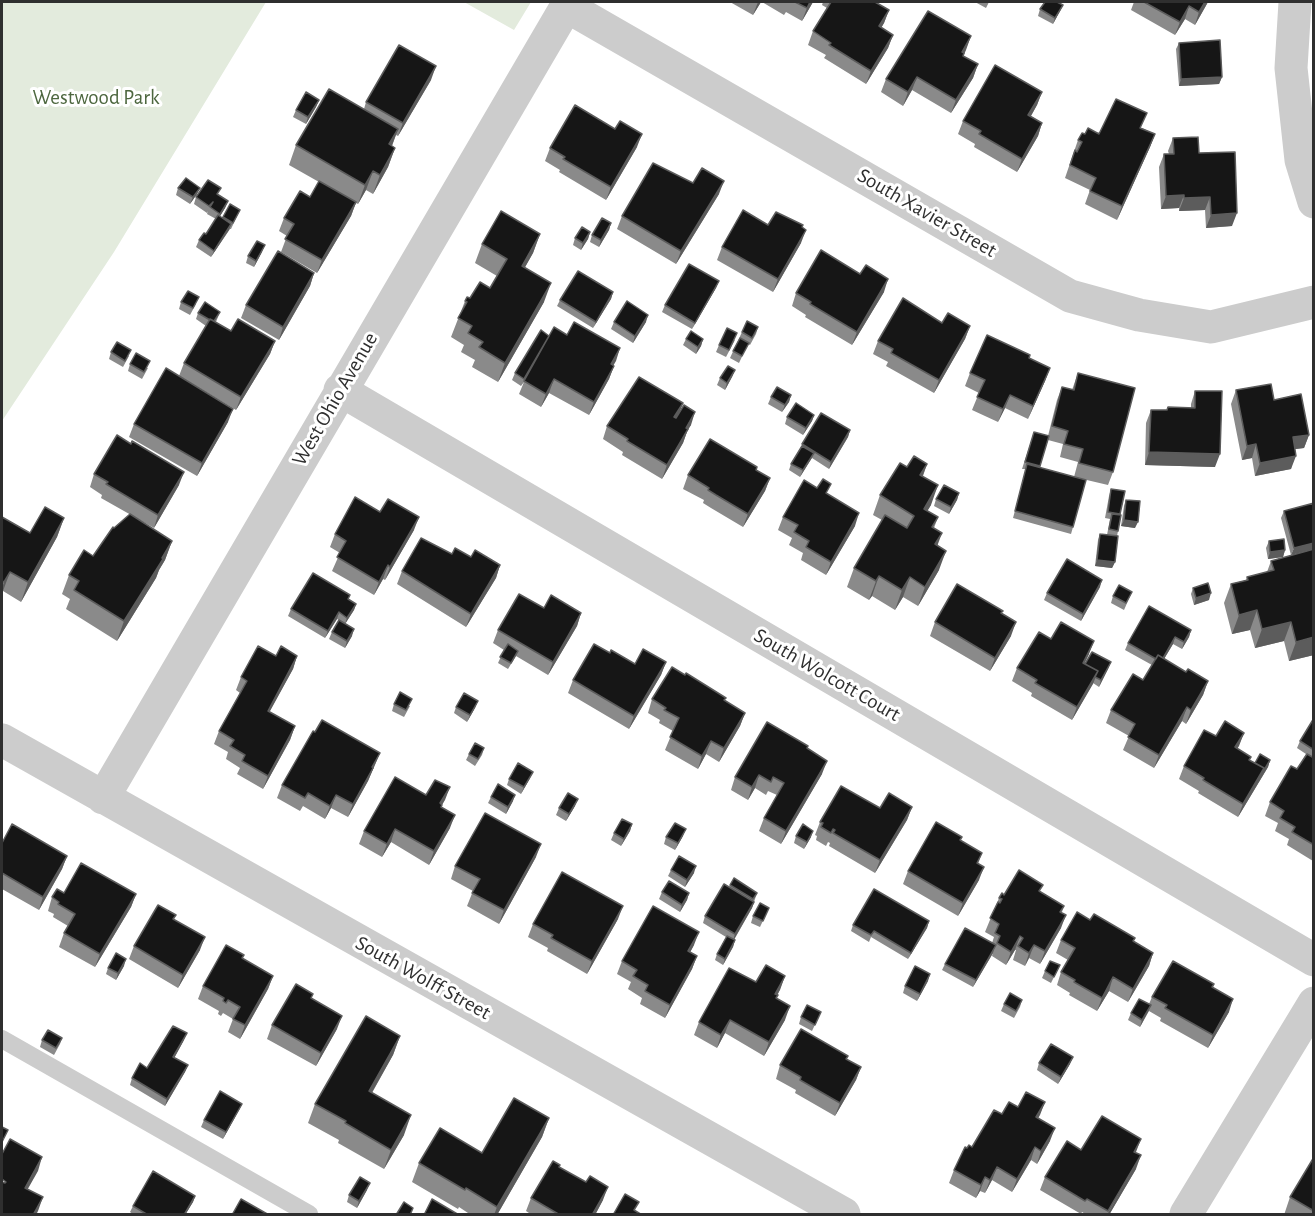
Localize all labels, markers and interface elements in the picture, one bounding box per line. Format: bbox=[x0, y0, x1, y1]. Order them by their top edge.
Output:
park label: Westwood Park bbox=[32, 85, 160, 111]
street label: South Xavier Street bbox=[853, 163, 1001, 263]
street label: West Ohio Avenue bbox=[287, 328, 383, 470]
street label: South Wolcott Court bbox=[749, 623, 905, 727]
street label: South Wolff Street bbox=[351, 930, 495, 1026]

